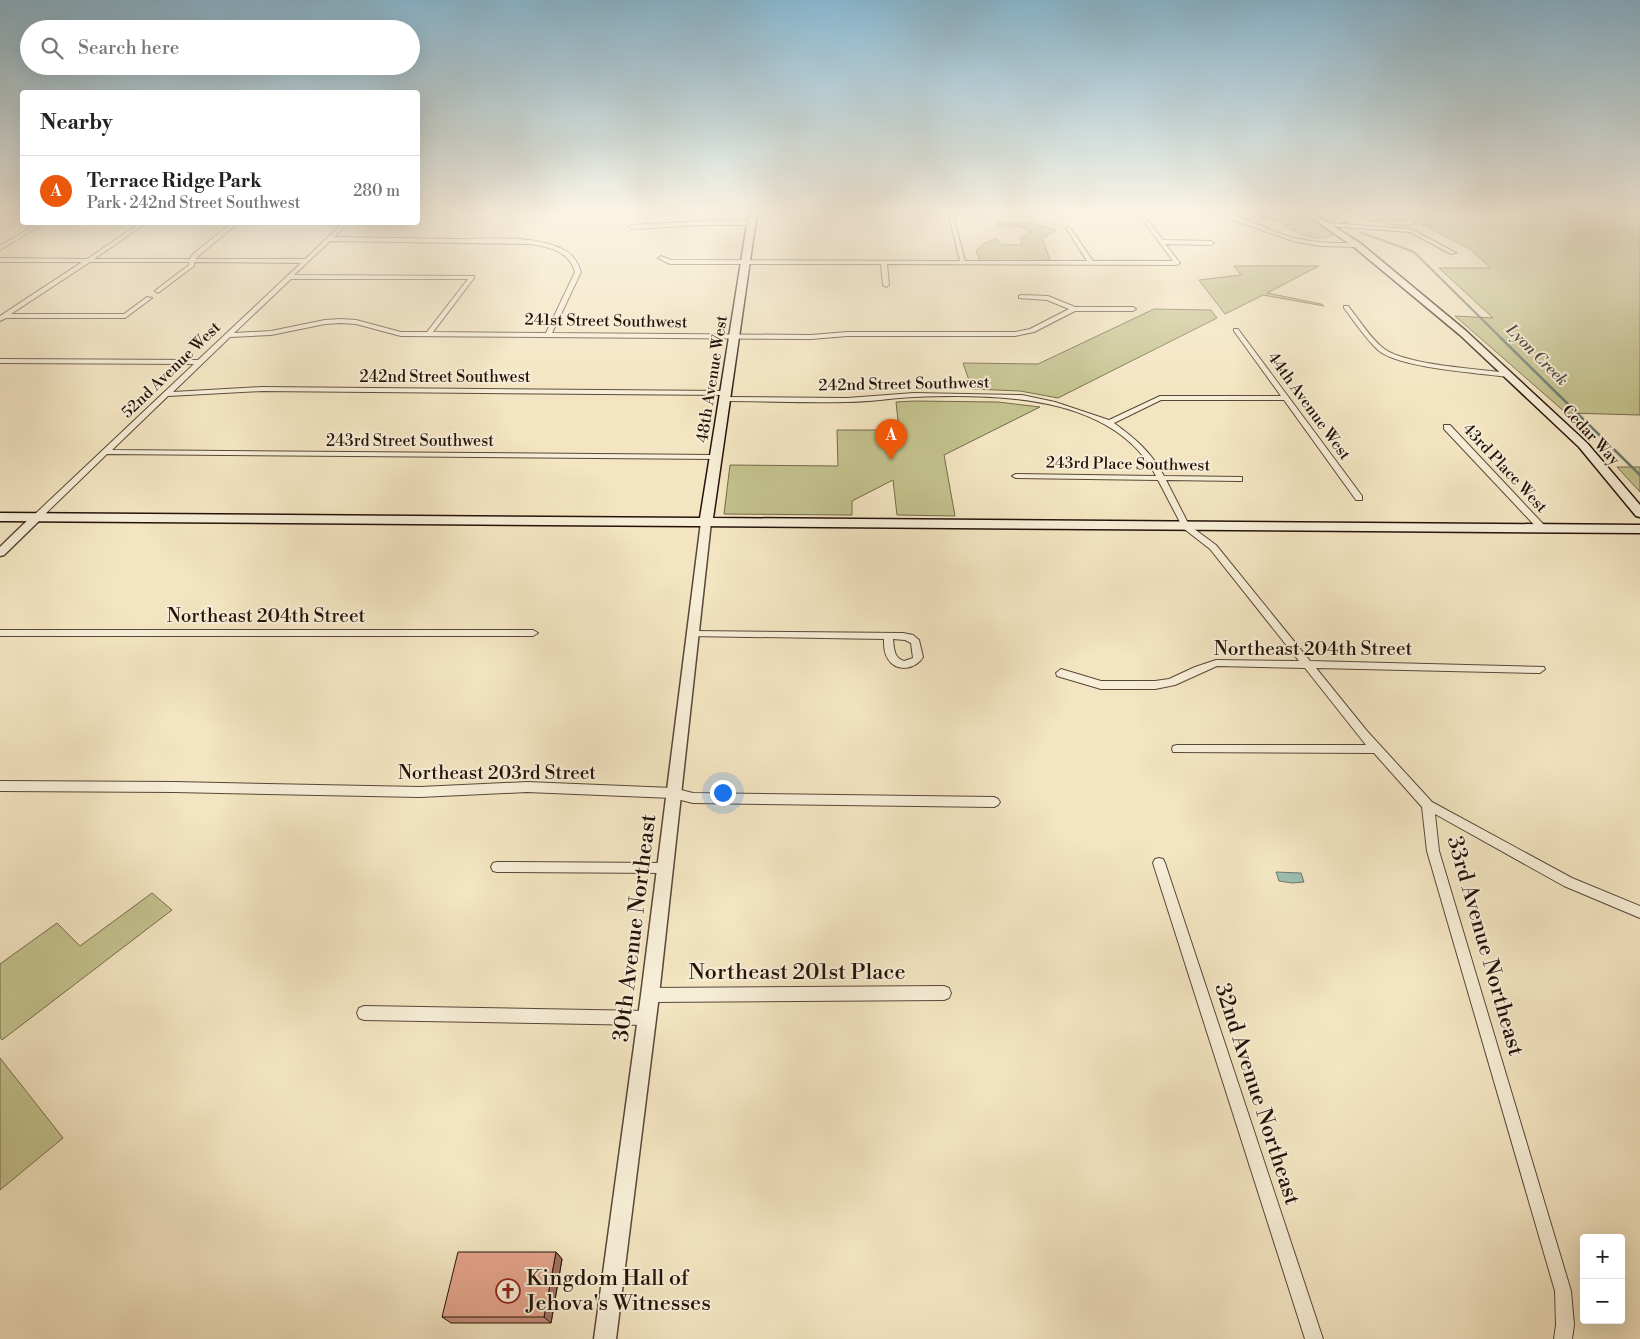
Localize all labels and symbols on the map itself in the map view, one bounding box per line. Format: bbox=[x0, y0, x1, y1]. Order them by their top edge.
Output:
street label: 241st Street Southwest bbox=[524, 310, 688, 332]
street label: 48th Avenue West bbox=[692, 314, 732, 444]
street label: 52nd Avenue West bbox=[117, 317, 225, 422]
water label: Lyon Creek bbox=[1501, 319, 1572, 390]
street label: 44th Avenue West bbox=[1263, 348, 1355, 464]
street label: 242nd Street Southwest bbox=[360, 367, 531, 387]
street label: 242nd Street Southwest bbox=[818, 373, 990, 395]
street label: Cedar Way bbox=[1558, 400, 1624, 470]
pin: A bbox=[875, 419, 907, 460]
street label: 43rd Place West bbox=[1458, 419, 1552, 517]
street label: 243rd Street Southwest bbox=[326, 431, 494, 451]
street label: 243rd Place Southwest bbox=[1046, 453, 1211, 475]
street label: Northeast 204th Street bbox=[167, 604, 365, 628]
street label: Northeast 204th Street bbox=[1214, 637, 1412, 661]
street label: Northeast 203rd Street bbox=[398, 761, 596, 785]
your location bbox=[710, 780, 736, 806]
street label: 30th Avenue Northeast bbox=[608, 812, 662, 1043]
street label: 33rd Avenue Northeast bbox=[1441, 833, 1529, 1059]
street label: Northeast 201st Place bbox=[688, 959, 906, 986]
street label: 32nd Avenue Northeast bbox=[1208, 980, 1306, 1208]
place label: Kingdom Hall of Jehova's Witnesses bbox=[525, 1265, 711, 1317]
church icon: Kingdom Hall of Jehova's Witnesses bbox=[495, 1278, 521, 1304]

